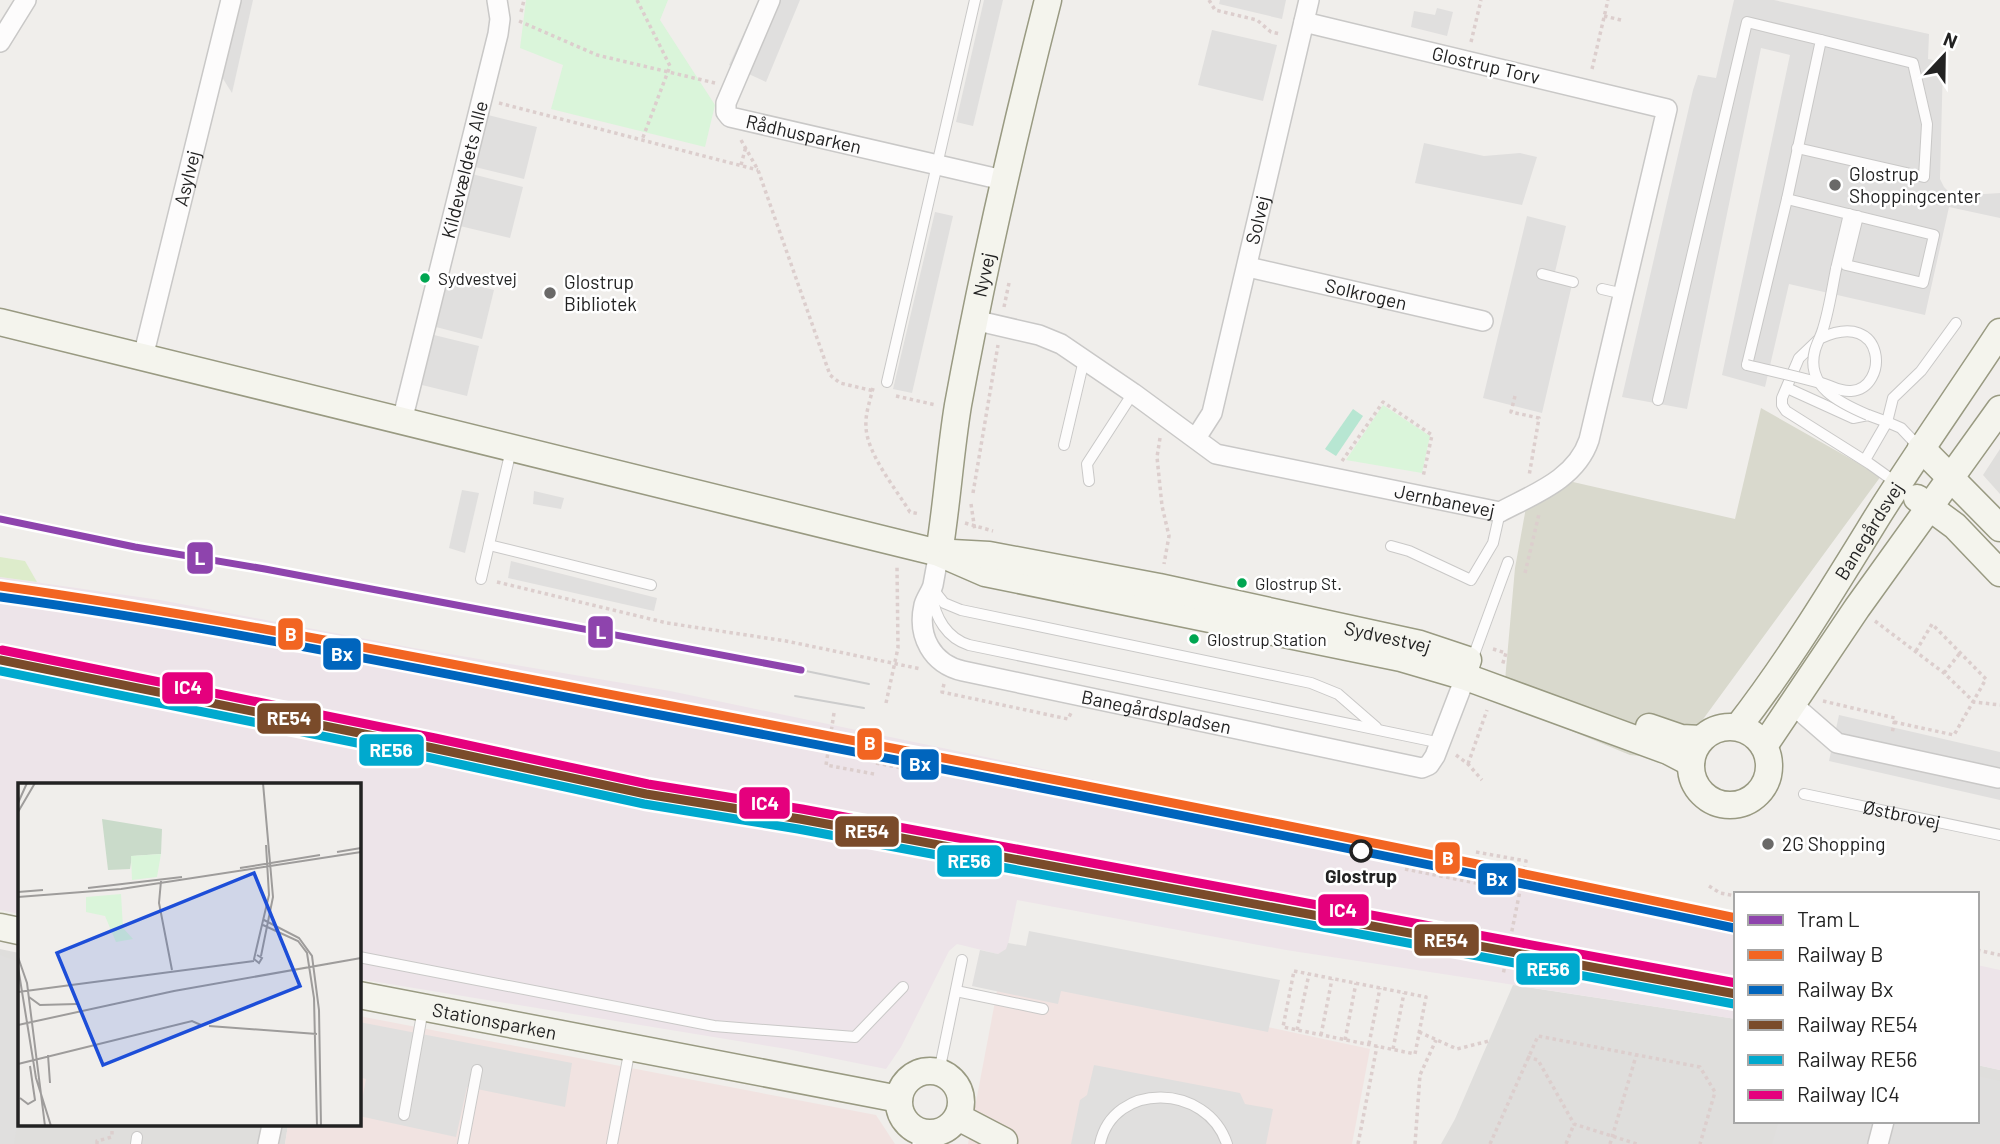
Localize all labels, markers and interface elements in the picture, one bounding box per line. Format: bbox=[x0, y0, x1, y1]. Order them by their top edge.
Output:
north arrow bbox=[1909, 21, 1979, 91]
text: N bbox=[1940, 27, 1961, 53]
street label: Glostrup Torv bbox=[1430, 41, 1542, 88]
street label: Kildevældets Alle bbox=[436, 98, 492, 241]
street label: Rådhusparken bbox=[744, 109, 864, 158]
street label: Asylvej bbox=[169, 148, 205, 209]
place label: Glostrup Shoppingcenter bbox=[1849, 162, 1981, 207]
marker: Glostrup Shoppingcenter bbox=[1827, 177, 1843, 193]
street label: Solvej bbox=[1240, 193, 1274, 246]
street label: Nyvej bbox=[967, 250, 999, 299]
place label: Sydvestvej bbox=[438, 268, 517, 288]
place label: Glostrup Bibliotek bbox=[564, 270, 637, 315]
marker: Sydvestvej bbox=[418, 271, 432, 285]
street label: Solkrogen bbox=[1323, 273, 1409, 314]
marker: Glostrup Bibliotek bbox=[542, 285, 558, 301]
street label: Banegårdsvej bbox=[1829, 477, 1908, 584]
street label: Jernbanevej bbox=[1393, 479, 1497, 522]
line badge: L bbox=[186, 541, 214, 575]
text: L bbox=[195, 546, 206, 569]
place label: Glostrup St. bbox=[1255, 573, 1342, 593]
marker: Glostrup St. bbox=[1235, 576, 1249, 590]
line badge: L bbox=[587, 615, 614, 649]
street label: Sydvestvej bbox=[1342, 616, 1434, 658]
line badge: B bbox=[277, 617, 304, 651]
text: L bbox=[596, 620, 607, 643]
text: B bbox=[285, 622, 297, 645]
place label: Glostrup Station bbox=[1207, 629, 1327, 649]
marker: Glostrup Station bbox=[1187, 632, 1201, 646]
line badge: Bx bbox=[322, 637, 362, 671]
text: Bx bbox=[331, 642, 353, 665]
line badge: IC4 bbox=[161, 671, 214, 705]
text: IC4 bbox=[174, 675, 202, 698]
street label: Banegårdspladsen bbox=[1080, 684, 1233, 738]
line badge: RE54 bbox=[256, 702, 322, 735]
text: RE54 bbox=[267, 706, 311, 729]
line badge: B bbox=[856, 727, 883, 761]
text: B bbox=[864, 731, 876, 754]
line badge: RE56 bbox=[358, 733, 425, 767]
text: RE56 bbox=[369, 738, 413, 761]
line badge: Bx bbox=[900, 748, 940, 781]
text: Bx bbox=[909, 752, 931, 775]
inset map bbox=[18, 783, 360, 1126]
line badge: IC4 bbox=[738, 786, 791, 820]
text: IC4 bbox=[751, 791, 779, 814]
street label: Østbrovej bbox=[1861, 795, 1943, 833]
line badge: RE54 bbox=[834, 815, 900, 848]
text: RE54 bbox=[845, 819, 889, 842]
place label: 2G Shopping bbox=[1782, 832, 1885, 855]
marker: 2G Shopping bbox=[1760, 836, 1776, 852]
marker: Glostrup bbox=[1350, 840, 1372, 862]
line badge: B bbox=[1434, 841, 1461, 875]
line badge: RE56 bbox=[936, 844, 1003, 878]
text: B bbox=[1442, 846, 1454, 869]
text: RE56 bbox=[947, 849, 991, 872]
line badge: Bx bbox=[1477, 862, 1517, 896]
place label: Glostrup bbox=[1325, 864, 1397, 887]
text: Bx bbox=[1486, 867, 1508, 890]
legend bbox=[1734, 892, 1979, 1123]
line badge: IC4 bbox=[1317, 893, 1370, 927]
text: IC4 bbox=[1329, 898, 1357, 921]
text: Tram L bbox=[1797, 906, 1860, 931]
line badge: RE54 bbox=[1413, 923, 1480, 957]
text: RE54 bbox=[1424, 928, 1468, 951]
text: Railway B bbox=[1797, 941, 1883, 966]
line badge: RE56 bbox=[1515, 952, 1581, 986]
text: RE56 bbox=[1526, 957, 1570, 980]
text: Railway Bx bbox=[1797, 976, 1893, 1001]
street label: Stationsparken bbox=[431, 997, 559, 1044]
text: Railway RE54 bbox=[1797, 1011, 1918, 1036]
text: Railway RE56 bbox=[1797, 1046, 1917, 1071]
text: Railway IC4 bbox=[1797, 1081, 1900, 1106]

